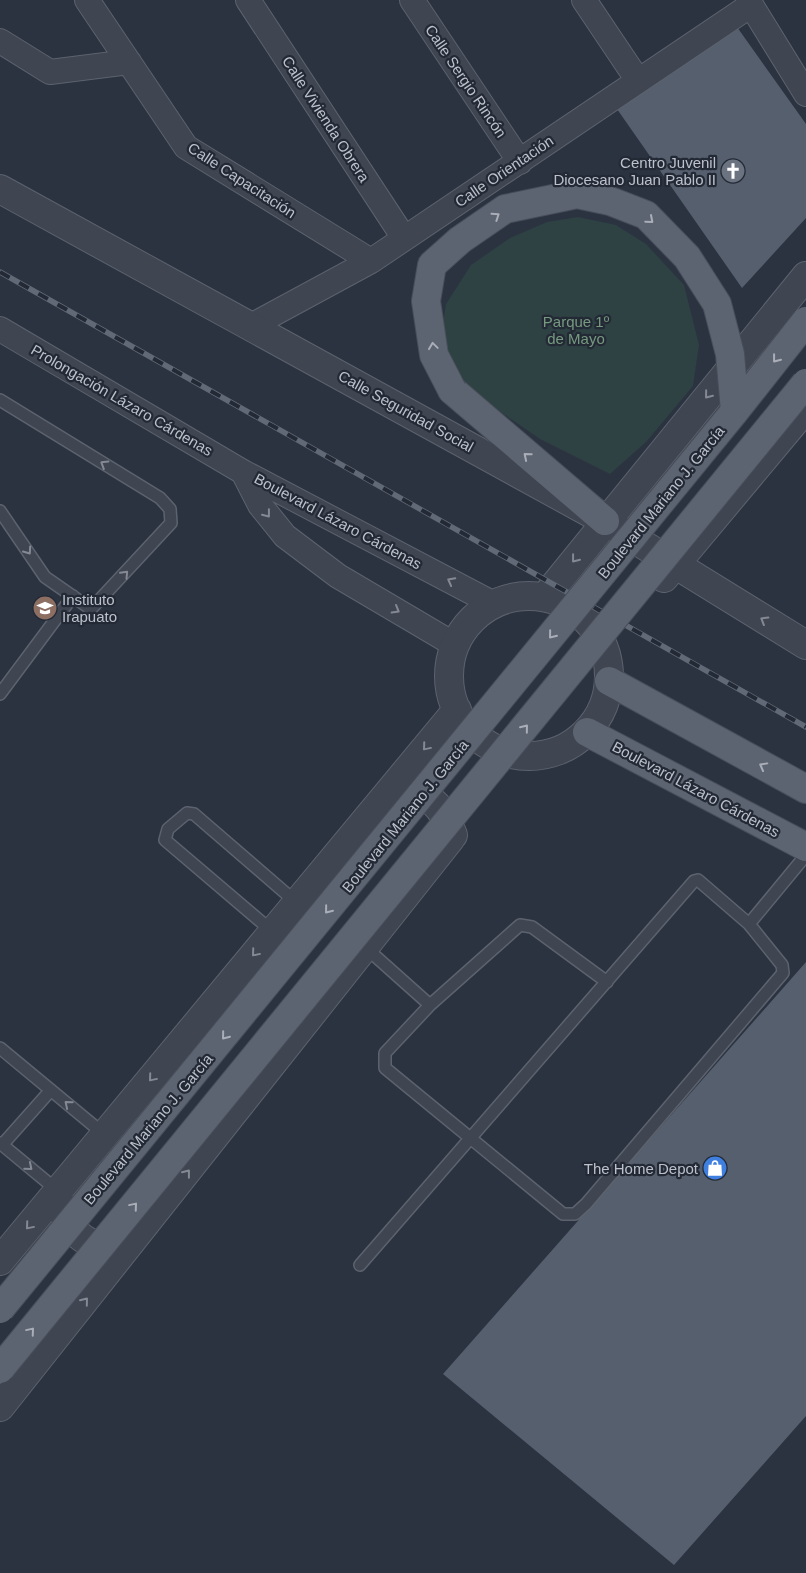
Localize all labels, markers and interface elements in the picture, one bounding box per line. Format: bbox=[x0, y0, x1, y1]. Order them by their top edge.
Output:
street label: Calle Sergio Rincón bbox=[422, 21, 510, 141]
street label: Calle Vivienda Obrera bbox=[279, 53, 373, 186]
street label: Calle Orientación bbox=[452, 132, 556, 210]
street label: Calle Capacitación bbox=[185, 139, 299, 221]
place label: Centro Juvenil Diocesano Juan Pablo II bbox=[553, 154, 716, 188]
church icon: Centro Juvenil Diocesano Juan Pablo II bbox=[720, 158, 746, 184]
one-way arrow bbox=[490, 213, 500, 222]
one-way arrow bbox=[644, 214, 653, 223]
park label: Parque 1º de Mayo bbox=[543, 313, 610, 347]
street label: Prolongación Lázaro Cárdenas bbox=[28, 341, 216, 459]
one-way arrow bbox=[428, 341, 438, 350]
one-way arrow bbox=[773, 353, 782, 363]
street label: Calle Seguridad Social bbox=[336, 367, 476, 455]
one-way arrow bbox=[706, 389, 714, 398]
street label: Boulevard Mariano J. García bbox=[594, 422, 728, 582]
one-way arrow bbox=[524, 452, 533, 461]
one-way arrow bbox=[101, 461, 110, 471]
street label: Boulevard Lázaro Cárdenas bbox=[252, 470, 424, 572]
one-way arrow bbox=[262, 508, 270, 517]
one-way arrow bbox=[22, 546, 31, 555]
one-way arrow bbox=[572, 553, 580, 562]
one-way arrow bbox=[119, 570, 128, 579]
one-way arrow bbox=[448, 577, 457, 587]
place label: Instituto Irapuato bbox=[62, 591, 117, 625]
school or university icon: Instituto Irapuato bbox=[32, 595, 58, 621]
one-way arrow bbox=[391, 604, 400, 614]
one-way arrow bbox=[761, 616, 770, 626]
one-way arrow bbox=[550, 629, 558, 638]
one-way arrow bbox=[520, 725, 528, 734]
street label: Boulevard Mariano J. García bbox=[338, 736, 472, 896]
street label: Boulevard Lázaro Cárdenas bbox=[610, 738, 782, 840]
one-way arrow bbox=[423, 741, 431, 750]
one-way arrow bbox=[760, 762, 769, 772]
one-way arrow bbox=[325, 904, 333, 913]
one-way arrow bbox=[252, 948, 261, 957]
one-way arrow bbox=[223, 1030, 231, 1039]
street label: Boulevard Mariano J. García bbox=[80, 1050, 216, 1208]
one-way arrow bbox=[148, 1073, 157, 1082]
one-way arrow bbox=[64, 1100, 73, 1109]
shop icon: The Home Depot bbox=[702, 1155, 728, 1181]
place label: The Home Depot bbox=[584, 1160, 699, 1177]
one-way arrow bbox=[23, 1161, 32, 1169]
one-way arrow bbox=[181, 1170, 189, 1179]
one-way arrow bbox=[129, 1203, 137, 1212]
one-way arrow bbox=[26, 1220, 35, 1229]
one-way arrow bbox=[80, 1297, 89, 1306]
one-way arrow bbox=[25, 1328, 34, 1337]

